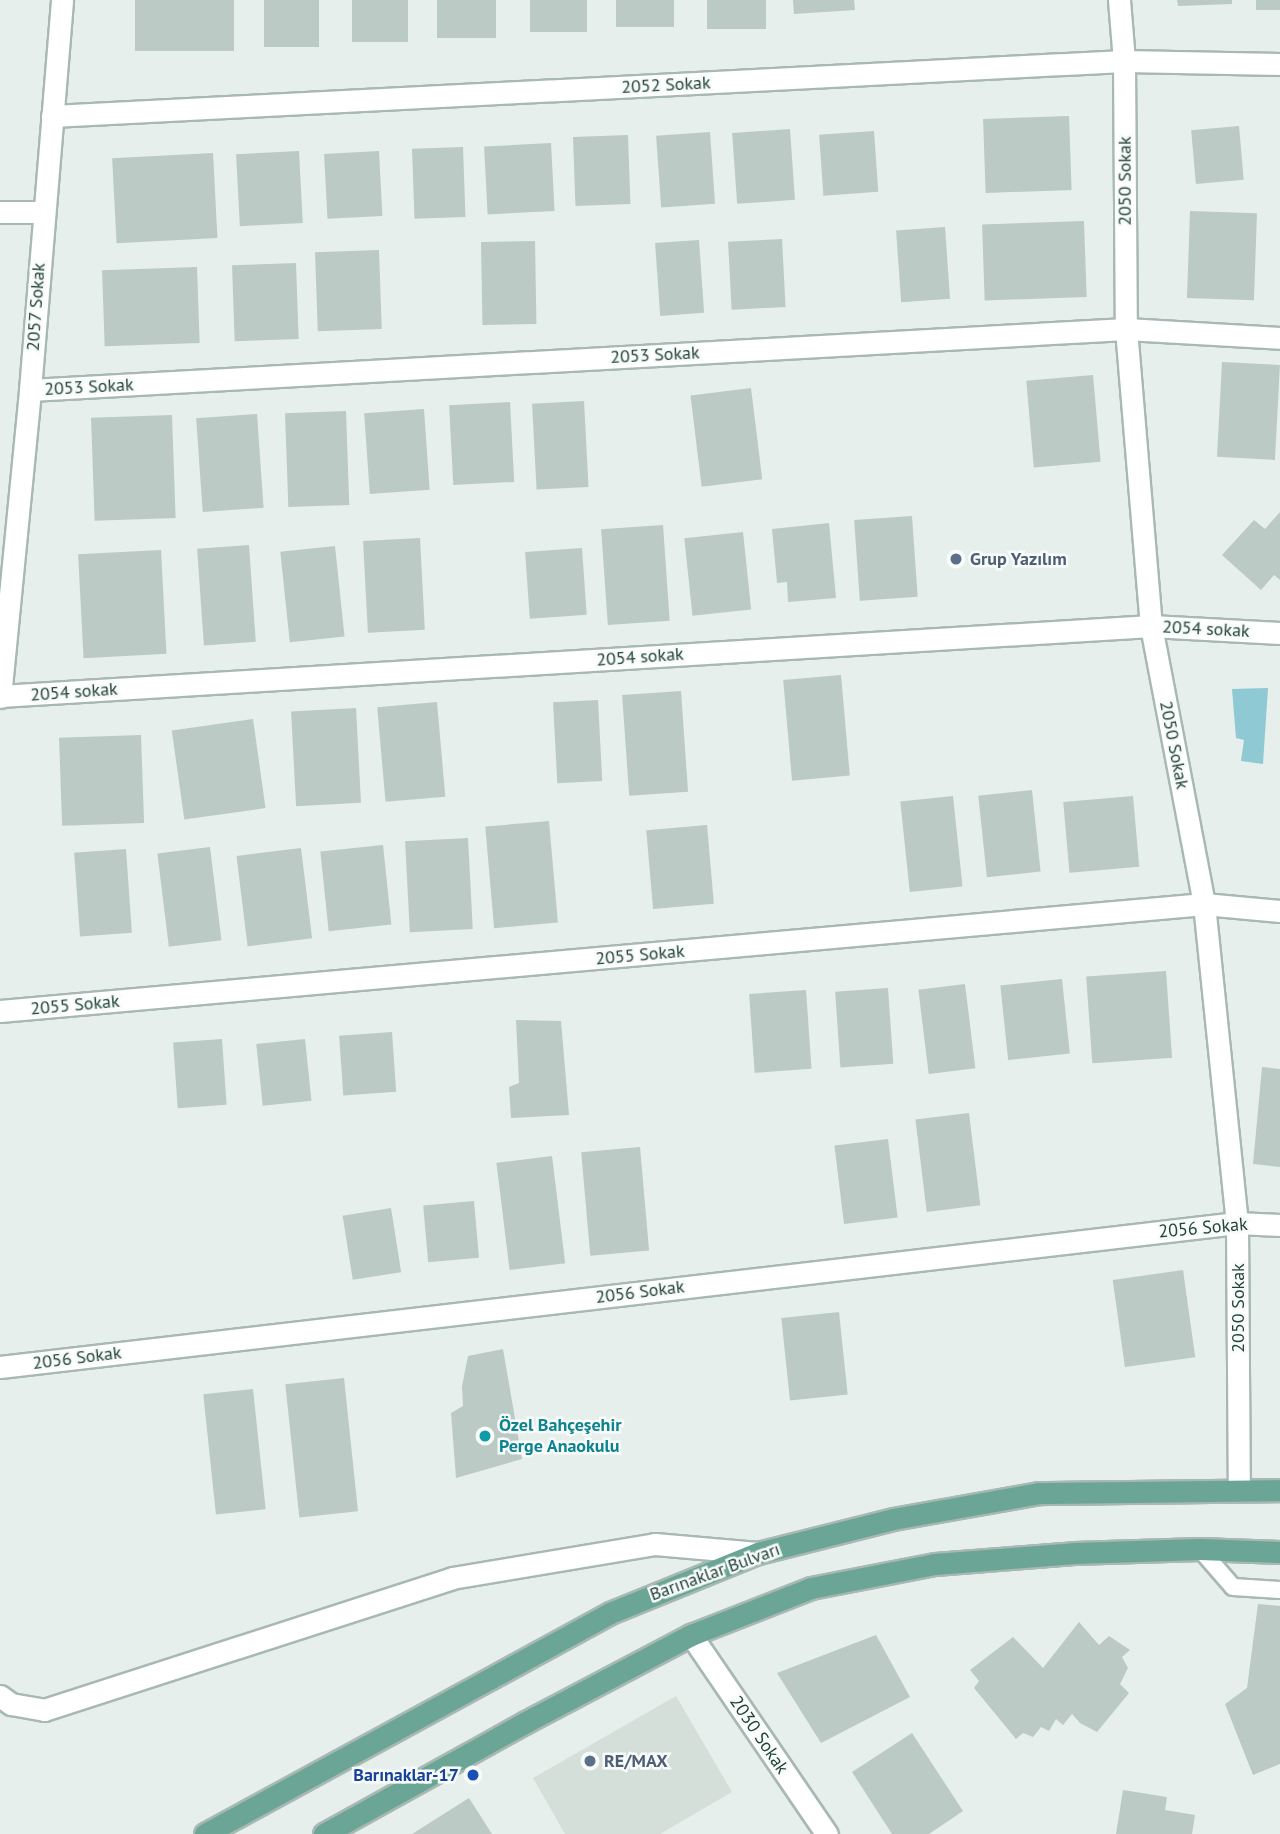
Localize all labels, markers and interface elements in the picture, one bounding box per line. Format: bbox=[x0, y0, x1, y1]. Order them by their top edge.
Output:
street label: 2052 Sokak bbox=[621, 72, 711, 98]
street label: 2050 Sokak bbox=[1114, 136, 1136, 226]
street label: 2057 Sokak bbox=[22, 262, 50, 352]
street label: 2053 Sokak bbox=[610, 342, 700, 368]
street label: 2053 Sokak bbox=[44, 374, 134, 400]
place label: Grup Yazılım bbox=[970, 548, 1067, 570]
marker: Grup Yazılım bbox=[948, 551, 964, 567]
street label: 2054 sokak bbox=[1162, 616, 1250, 642]
street label: 2054 sokak bbox=[596, 643, 684, 671]
street label: 2054 sokak bbox=[30, 678, 118, 706]
street label: 2050 Sokak bbox=[1155, 699, 1193, 791]
street label: 2055 Sokak bbox=[595, 940, 685, 970]
street label: 2055 Sokak bbox=[30, 990, 120, 1020]
street label: 2056 Sokak bbox=[1158, 1213, 1248, 1243]
street label: 2050 Sokak bbox=[1227, 1263, 1249, 1353]
street label: 2056 Sokak bbox=[594, 1276, 686, 1308]
street label: 2056 Sokak bbox=[31, 1342, 123, 1374]
place label: Özel Bahçeşehir Perge Anaokulu bbox=[499, 1415, 622, 1458]
marker: Özel Bahçeşehir Perge Anaokulu bbox=[477, 1428, 493, 1444]
street label: Barınaklar Bulvarı bbox=[647, 1538, 783, 1606]
street label: 2030 Sokak bbox=[725, 1692, 793, 1778]
place label: RE/MAX bbox=[604, 1750, 668, 1772]
marker: RE/MAX bbox=[582, 1753, 598, 1769]
place label: Barınaklar-17 bbox=[353, 1764, 459, 1786]
marker: Barınaklar-17 bbox=[465, 1767, 481, 1783]

